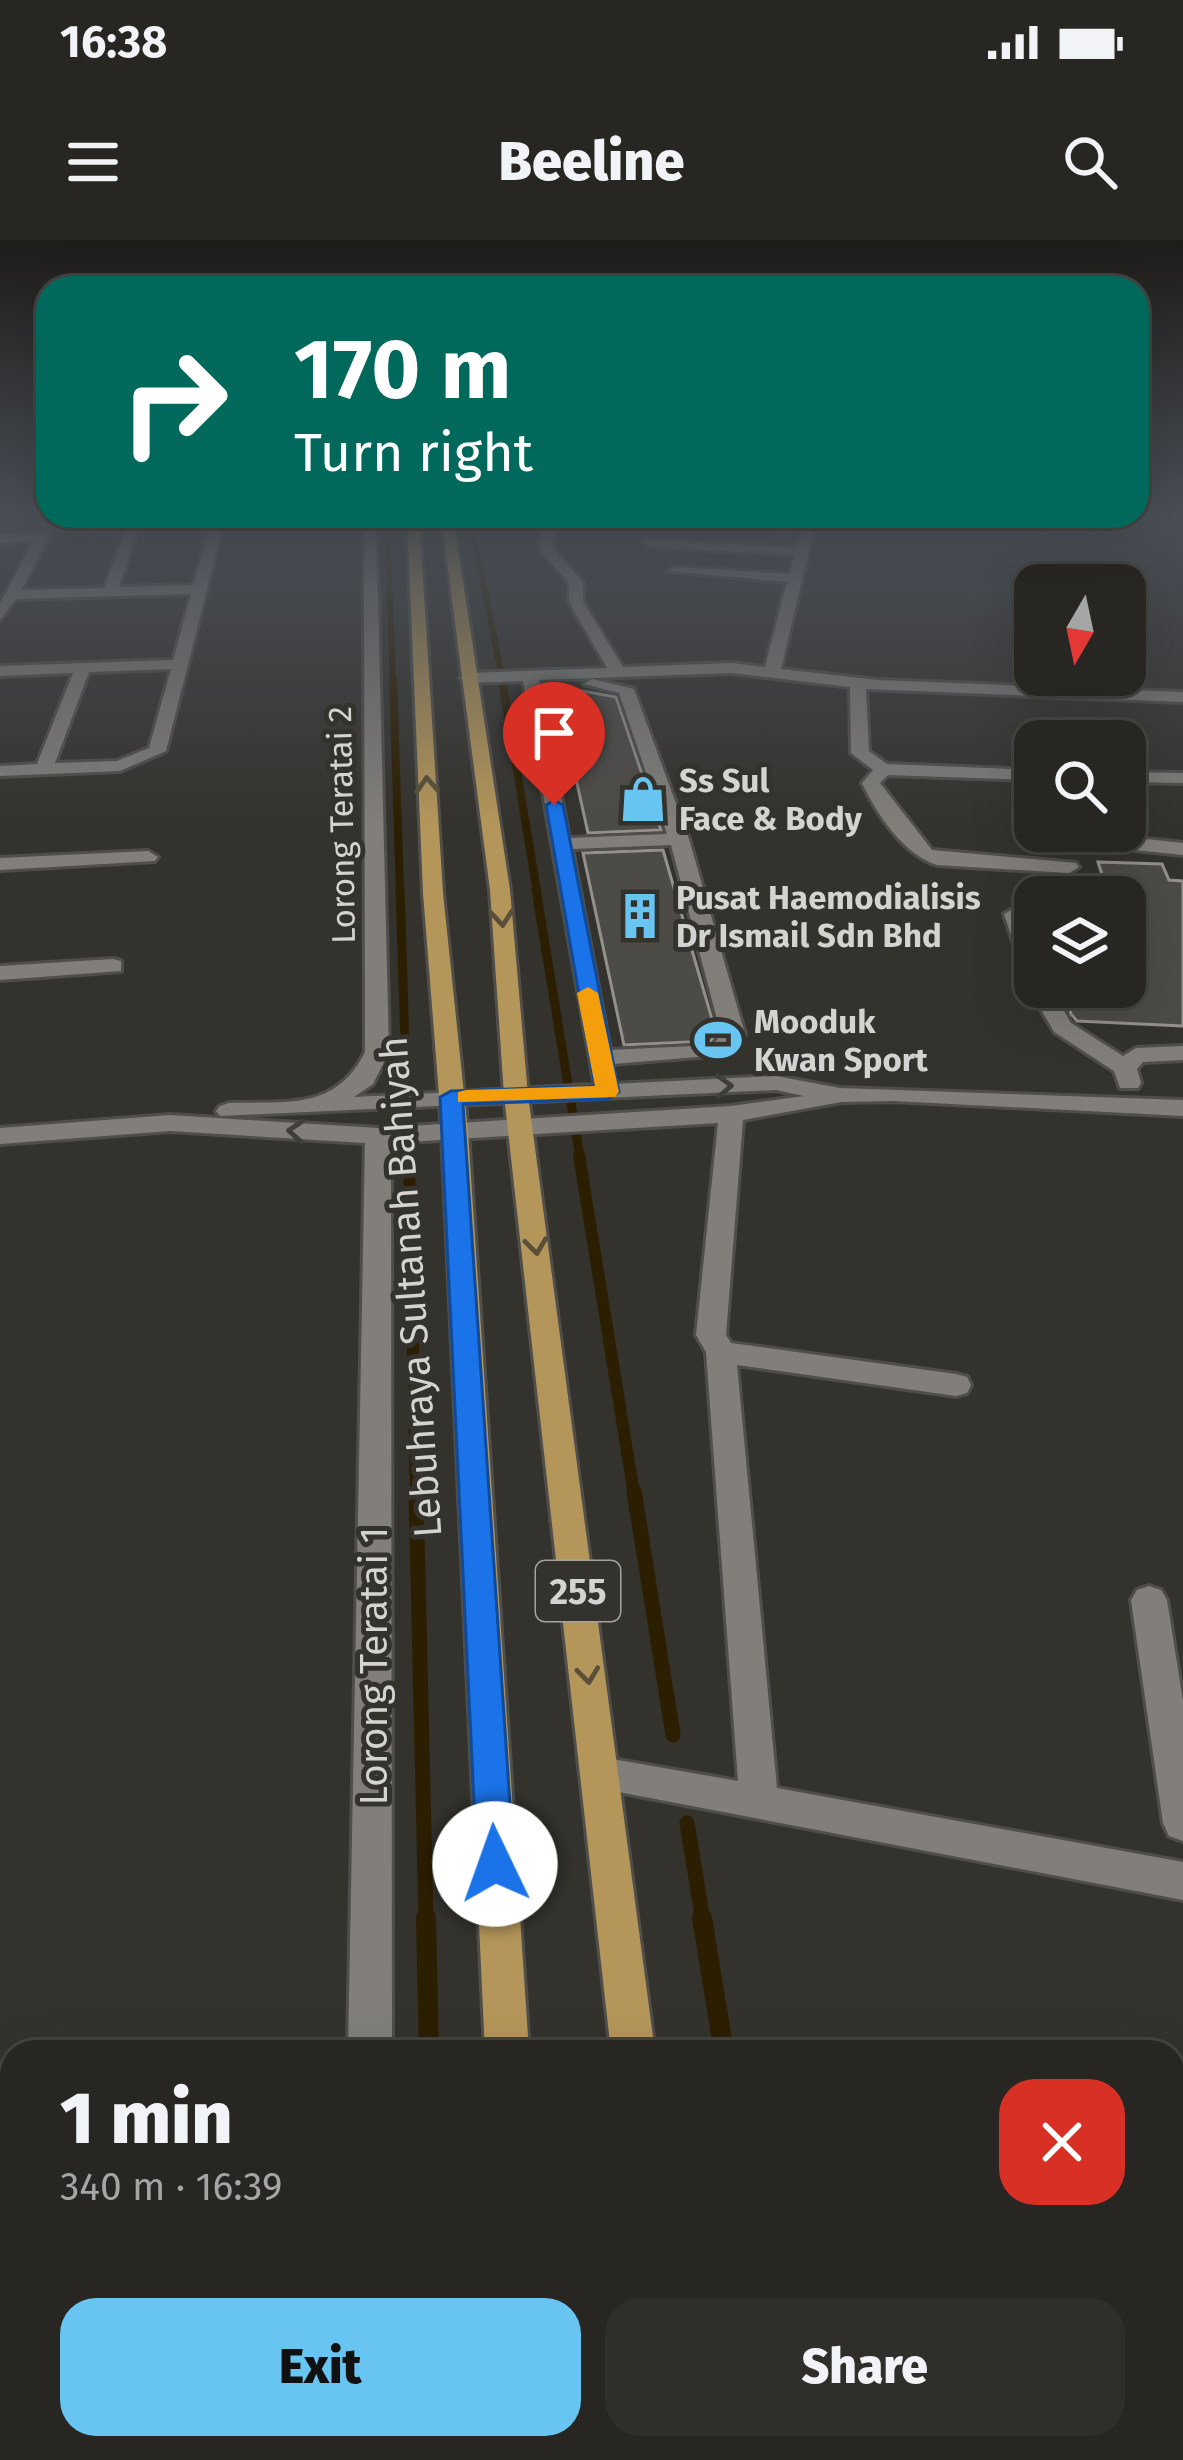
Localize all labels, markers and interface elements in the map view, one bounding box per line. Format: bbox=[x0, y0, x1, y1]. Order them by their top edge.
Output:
text: 16:38 bbox=[60, 15, 167, 69]
icon: menu bbox=[60, 129, 126, 195]
icon: search bbox=[1057, 129, 1123, 195]
text: Beeline bbox=[499, 130, 684, 194]
text: 170 m bbox=[294, 319, 511, 420]
icon: right bbox=[96, 324, 252, 480]
text: Turn right bbox=[294, 421, 533, 485]
north arrow bbox=[1014, 564, 1146, 696]
map controls bbox=[1014, 564, 1146, 1008]
pin bbox=[503, 682, 605, 805]
icon: arrive bbox=[521, 700, 587, 766]
street label: Lorong Teratai 2 bbox=[320, 706, 364, 944]
button: search bbox=[1014, 720, 1146, 852]
place label: Ss Sul Face & Body bbox=[679, 761, 863, 839]
shop icon: Ss Sul Face & Body bbox=[618, 774, 668, 824]
one-way arrow bbox=[414, 775, 440, 794]
button: layers bbox=[1014, 876, 1146, 1008]
place label: Pusat Haemodialisis Dr Ismail Sdn Bhd bbox=[676, 878, 981, 956]
building icon: Pusat Haemodialisis Dr Ismail Sdn Bhd bbox=[615, 891, 665, 941]
one-way arrow bbox=[489, 909, 514, 928]
place label: Mooduk Kwan Sport bbox=[754, 1002, 929, 1080]
sports icon: Mooduk Kwan Sport bbox=[693, 1015, 743, 1065]
street label: Lebuhraya Sultanah Bahiyah bbox=[371, 1035, 451, 1539]
one-way arrow bbox=[715, 1073, 734, 1099]
one-way arrow bbox=[286, 1118, 305, 1144]
one-way arrow bbox=[523, 1236, 549, 1256]
street label: Lorong Teratai 1 bbox=[351, 1527, 397, 1805]
road number: 255 bbox=[536, 1561, 620, 1621]
one-way arrow bbox=[575, 1665, 601, 1684]
position arrow bbox=[432, 1801, 558, 1927]
text: 1 min bbox=[60, 2076, 233, 2162]
button: close bbox=[999, 2079, 1125, 2205]
text: 340 m · 16:39 bbox=[60, 2164, 282, 2210]
button: Exit bbox=[60, 2298, 581, 2436]
button: Share bbox=[605, 2298, 1125, 2436]

